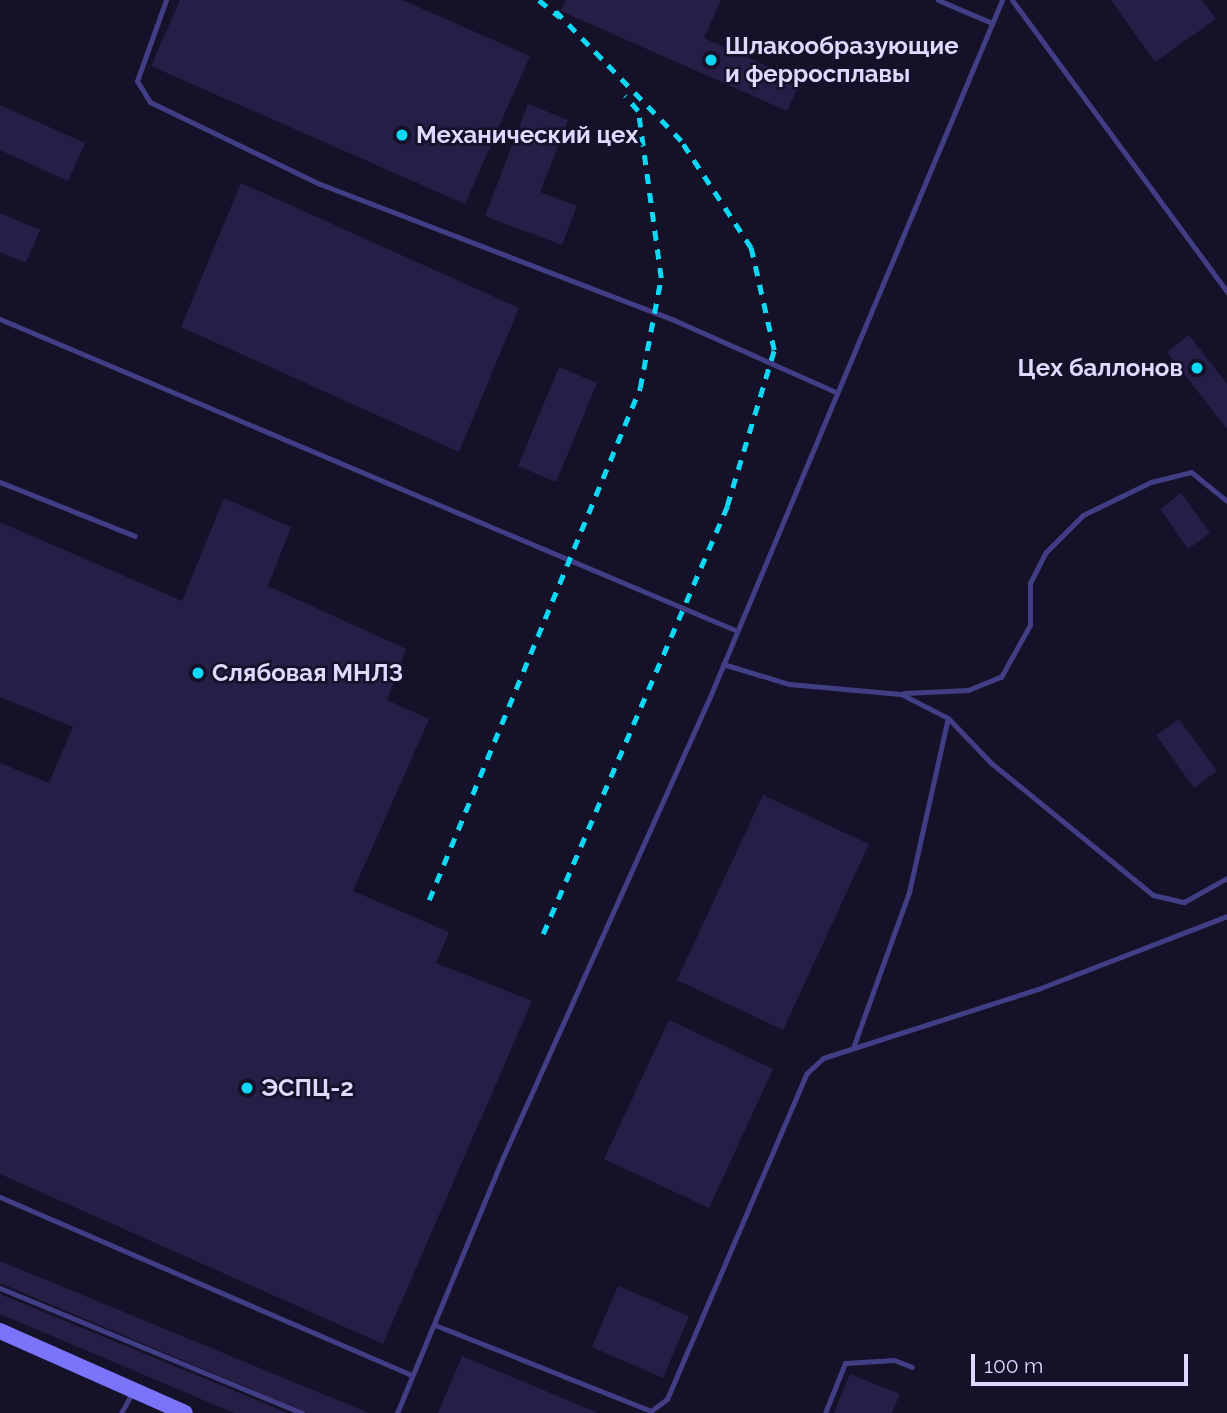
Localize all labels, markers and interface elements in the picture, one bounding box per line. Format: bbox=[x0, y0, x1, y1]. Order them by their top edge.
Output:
place label: Шлакообразующие и ферросплавы bbox=[725, 32, 959, 88]
marker: Шлакообразующие и ферросплавы bbox=[703, 52, 719, 68]
place label: Механический цех bbox=[416, 121, 638, 149]
marker: Механический цех bbox=[394, 127, 410, 143]
place label: Цех баллонов bbox=[1018, 354, 1183, 382]
marker: Цех баллонов bbox=[1189, 360, 1205, 376]
place label: Слябовая МНЛЗ bbox=[212, 659, 403, 687]
marker: Слябовая МНЛЗ bbox=[190, 665, 206, 681]
place label: ЭСПЦ-2 bbox=[261, 1074, 354, 1102]
marker: ЭСПЦ-2 bbox=[239, 1080, 255, 1096]
scale bar bbox=[975, 1340, 1192, 1384]
text: 100 m bbox=[984, 1353, 1043, 1378]

